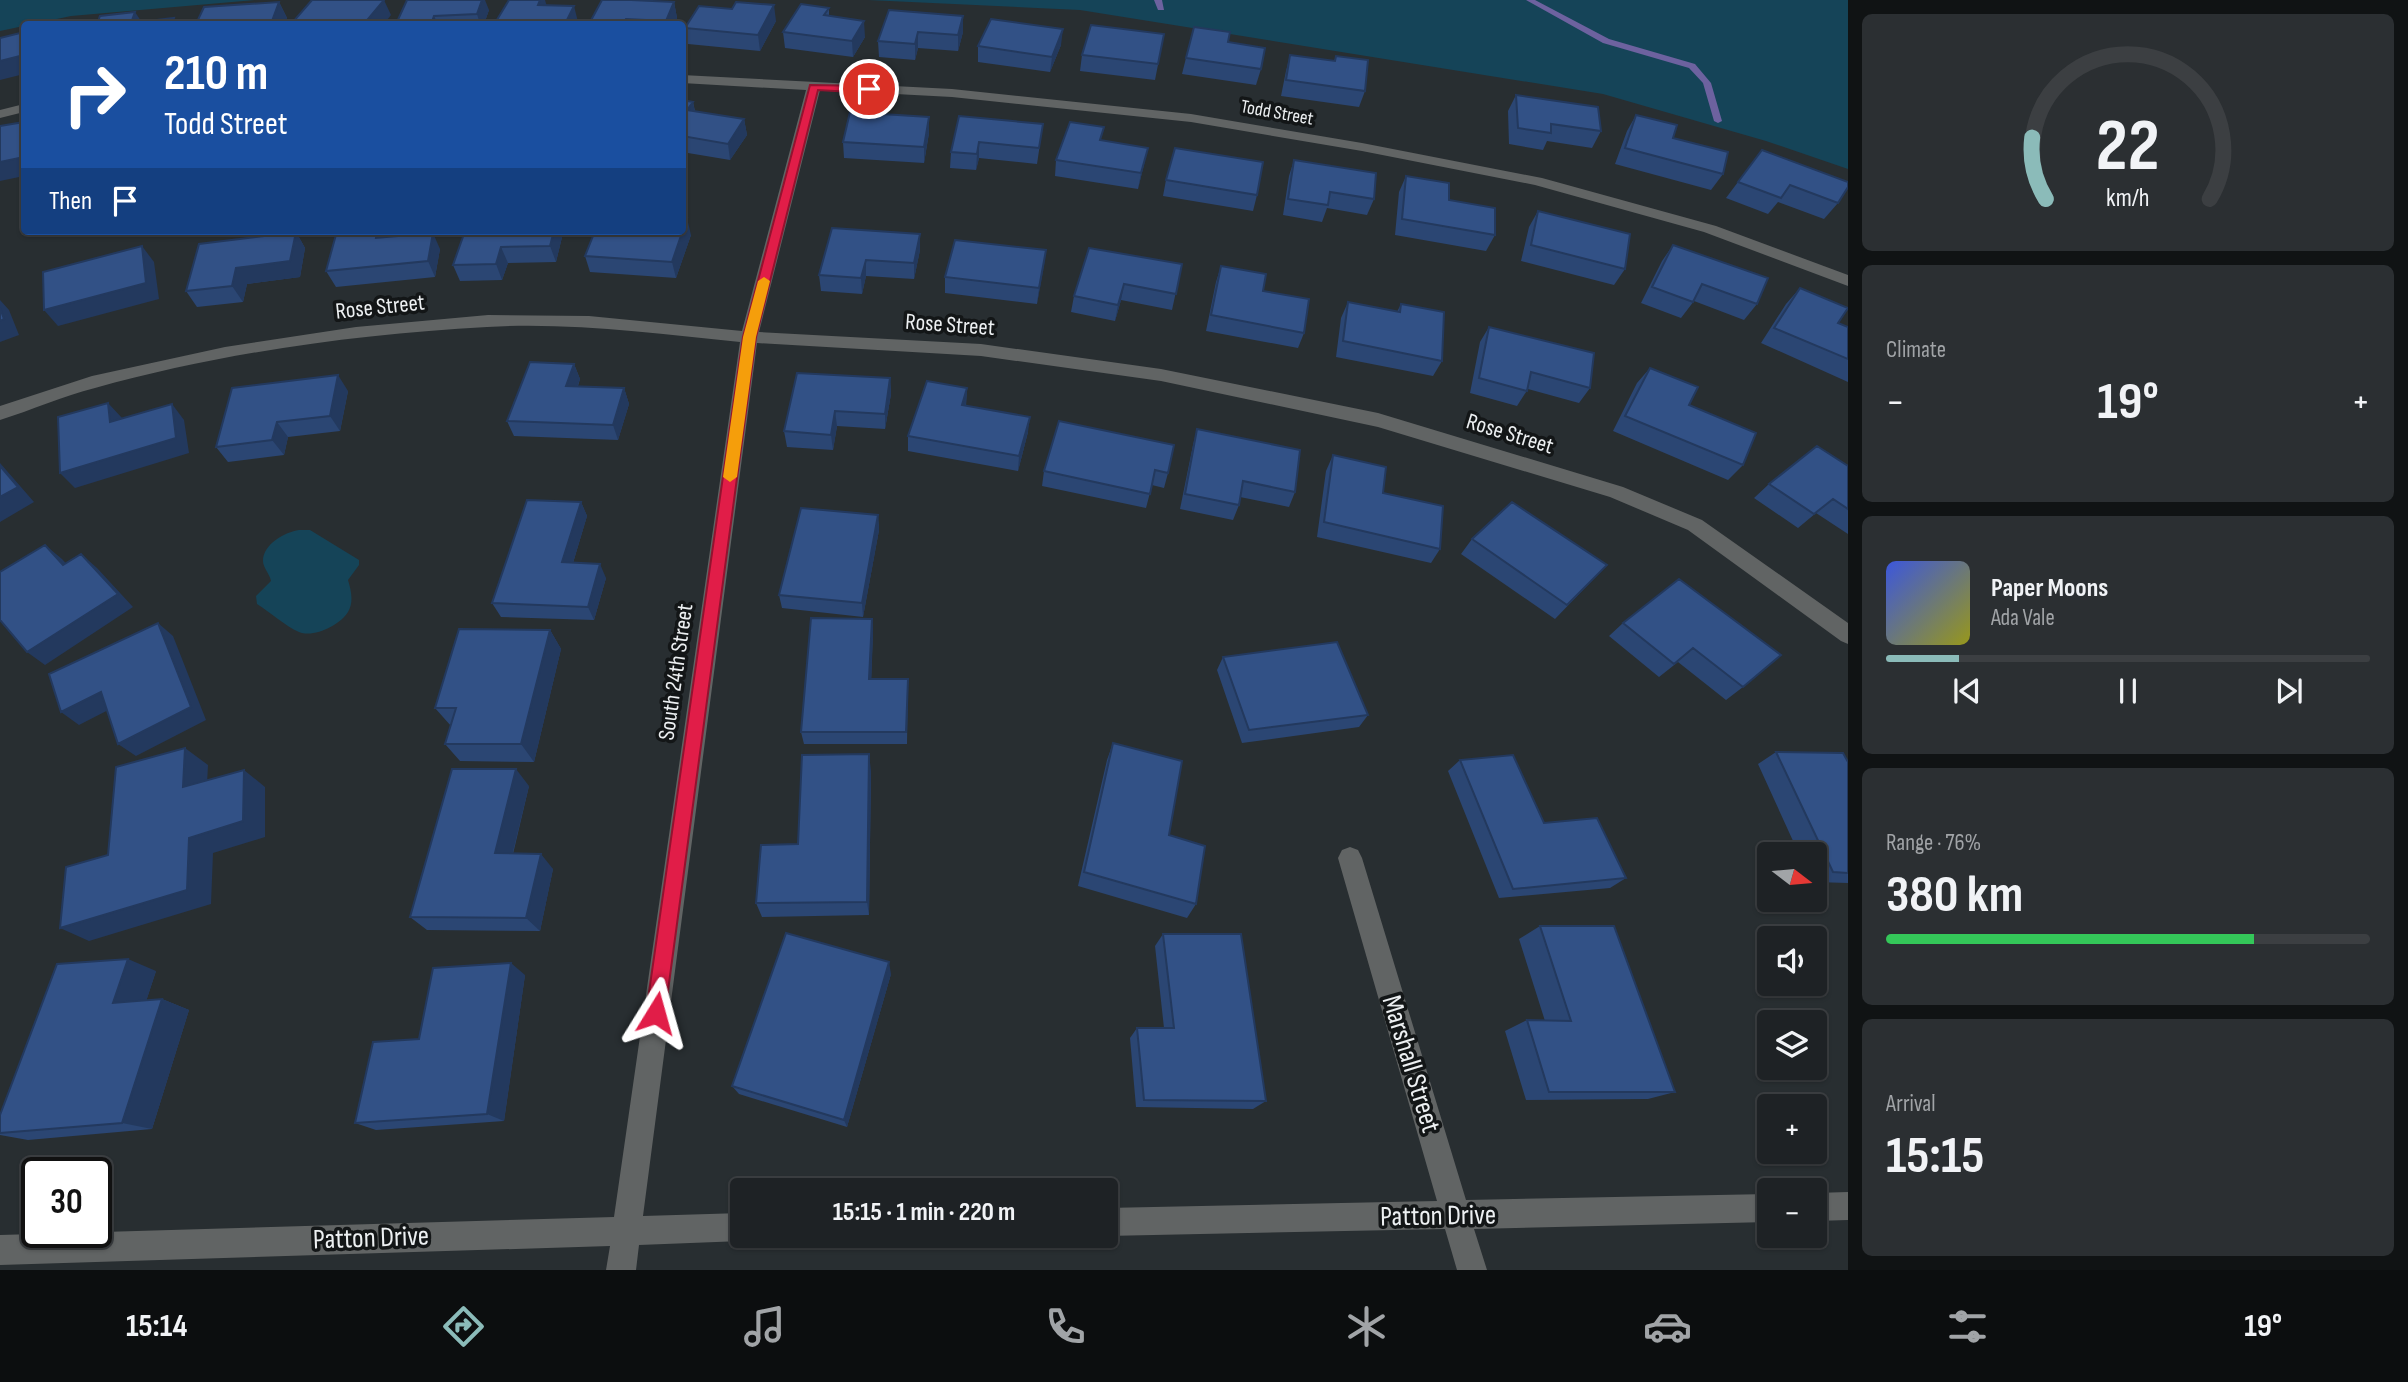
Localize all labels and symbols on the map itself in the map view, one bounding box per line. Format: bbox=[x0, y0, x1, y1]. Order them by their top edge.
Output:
pin bbox=[839, 59, 899, 119]
street label: Todd Street bbox=[1239, 95, 1315, 131]
street label: Rose Street bbox=[334, 288, 426, 326]
street label: Rose Street bbox=[904, 308, 996, 342]
street label: Rose Street bbox=[1463, 408, 1557, 460]
street label: South 24th Street bbox=[653, 602, 699, 742]
north arrow bbox=[1757, 842, 1827, 912]
position arrow bbox=[619, 976, 693, 1050]
street label: Marshall Street bbox=[1374, 991, 1448, 1137]
speed limit sign: 30 bbox=[21, 1157, 112, 1248]
street label: Patton Drive bbox=[1380, 1198, 1496, 1234]
street label: Patton Drive bbox=[312, 1219, 430, 1257]

